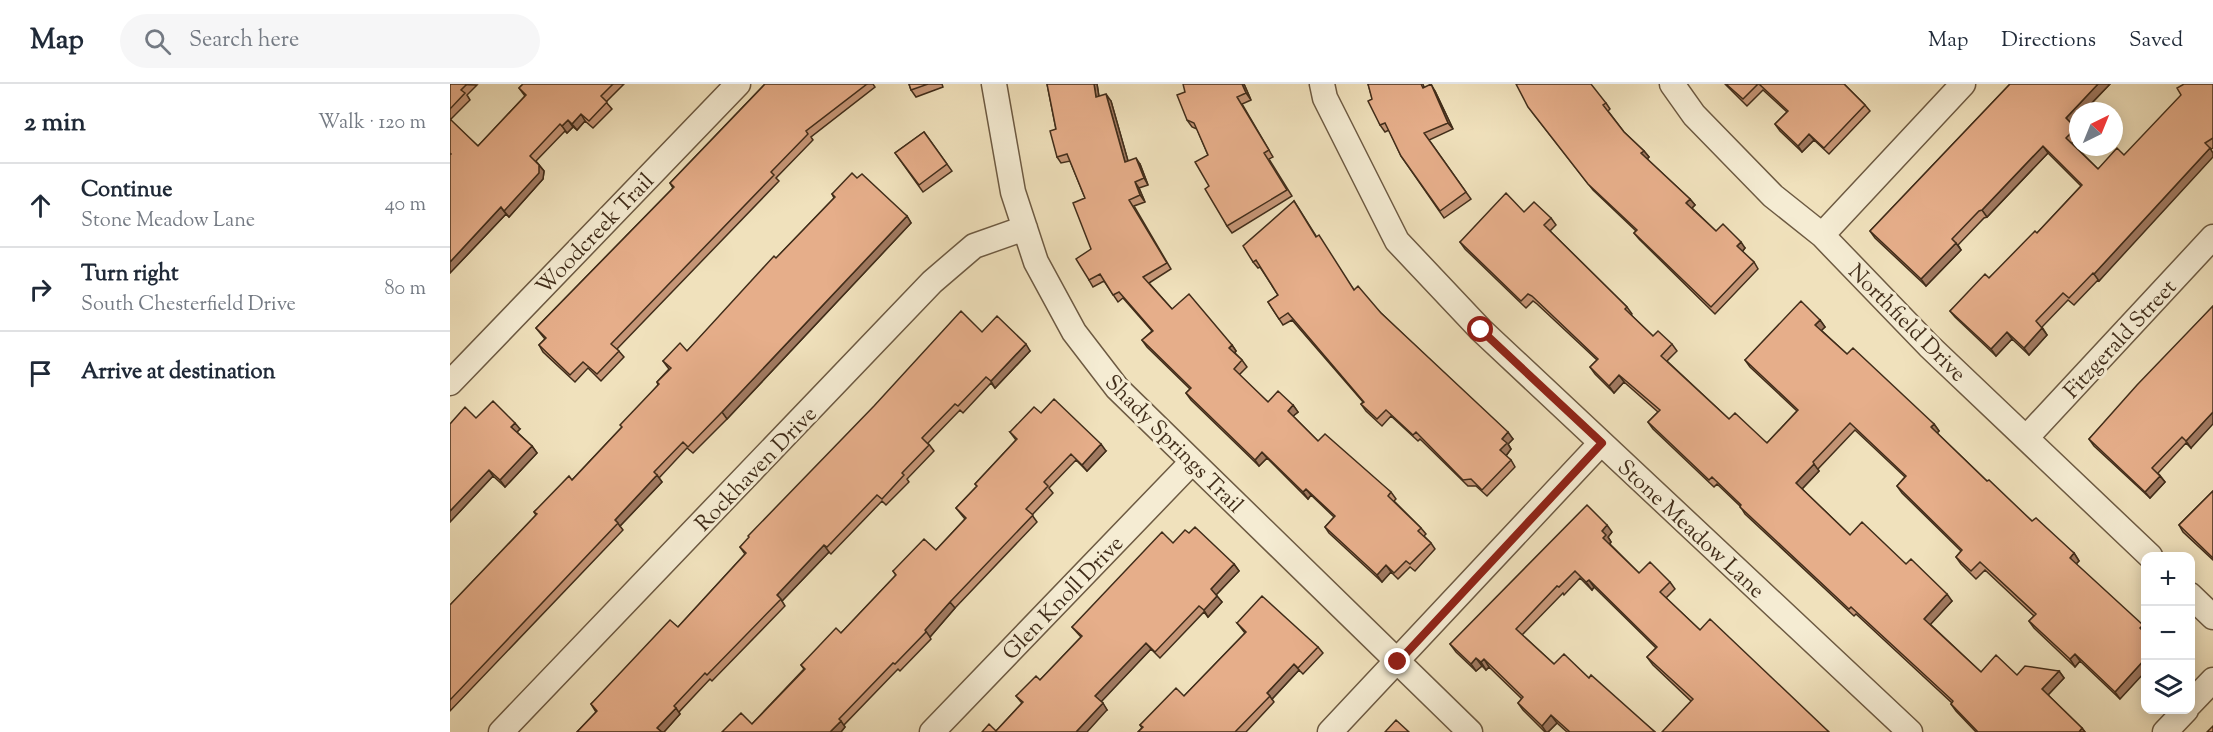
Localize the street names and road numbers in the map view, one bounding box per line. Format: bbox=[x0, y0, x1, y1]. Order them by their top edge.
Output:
street label: Woodcreek Trail bbox=[530, 167, 663, 303]
street label: Northfield Drive bbox=[1839, 258, 1972, 391]
street label: Fitzgerald Street bbox=[2057, 273, 2185, 407]
street label: Shady Springs Trail bbox=[1096, 369, 1249, 522]
street label: Rockhaven Drive bbox=[689, 400, 825, 540]
street label: Stone Meadow Lane bbox=[1609, 453, 1771, 607]
street label: Glen Knoll Drive bbox=[996, 530, 1132, 669]

